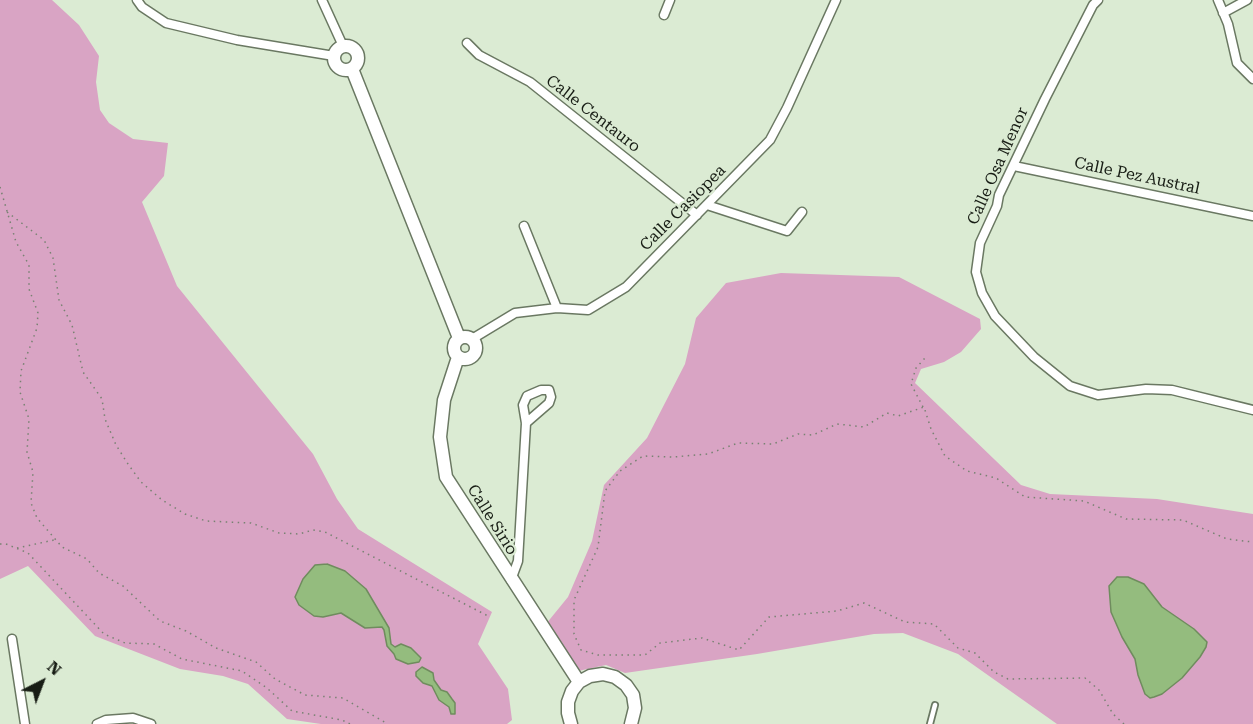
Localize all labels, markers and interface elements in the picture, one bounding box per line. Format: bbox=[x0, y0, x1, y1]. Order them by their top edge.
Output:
street label: Calle Centauro bbox=[542, 71, 644, 157]
street label: Calle Osa Menor bbox=[964, 104, 1032, 228]
street label: Calle Pez Austral bbox=[1073, 153, 1201, 199]
street label: Calle Casiopea bbox=[636, 161, 730, 255]
street label: Calle Sirio bbox=[463, 481, 521, 559]
north arrow bbox=[12, 652, 72, 712]
text: N bbox=[43, 657, 65, 679]

